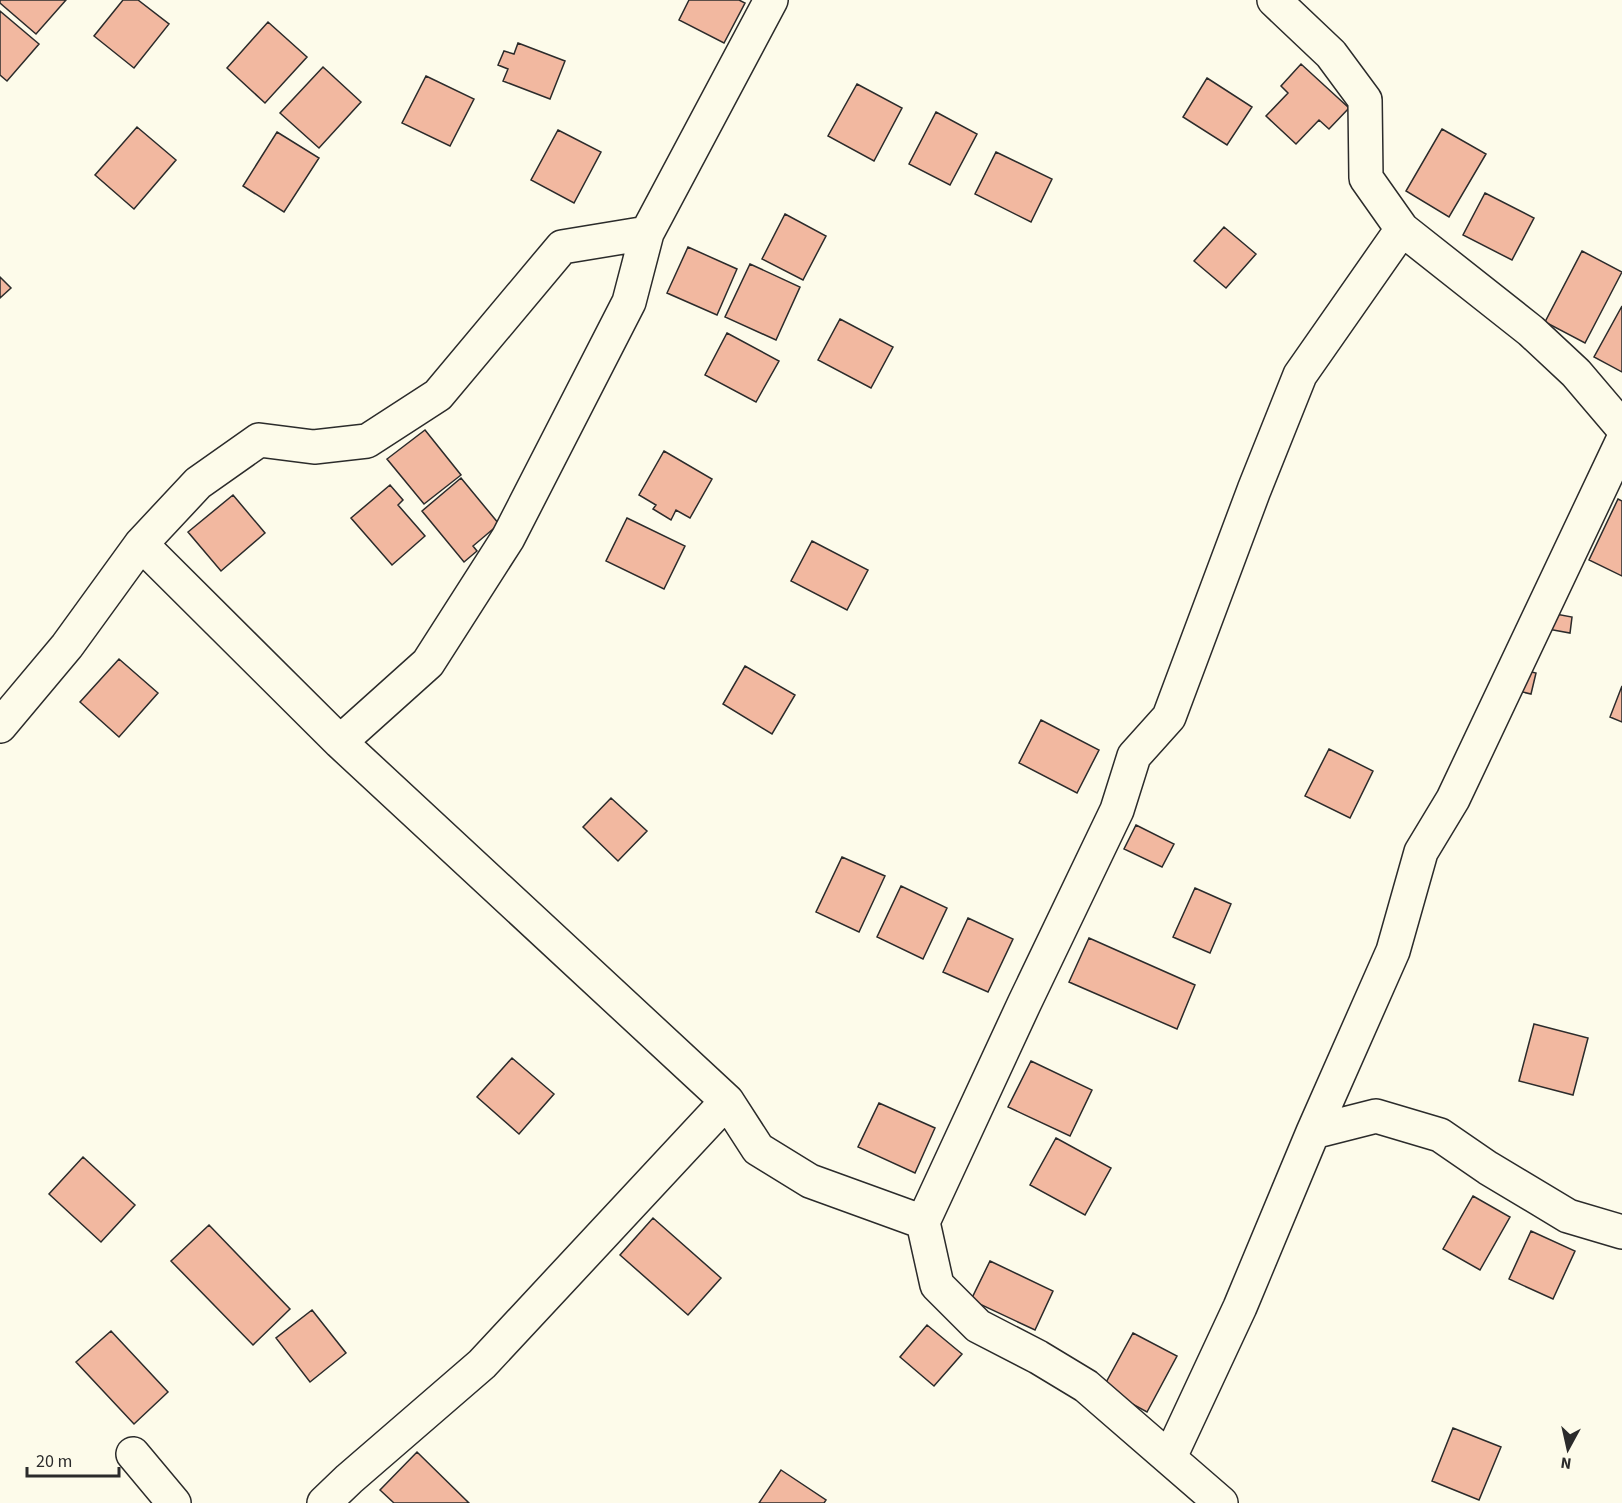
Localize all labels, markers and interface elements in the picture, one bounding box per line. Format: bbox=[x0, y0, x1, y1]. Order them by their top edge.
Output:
north arrow bbox=[1538, 1419, 1598, 1479]
scale bar bbox=[27, 1440, 118, 1478]
text: 20 m bbox=[36, 1449, 72, 1474]
text: N bbox=[1559, 1451, 1573, 1474]

